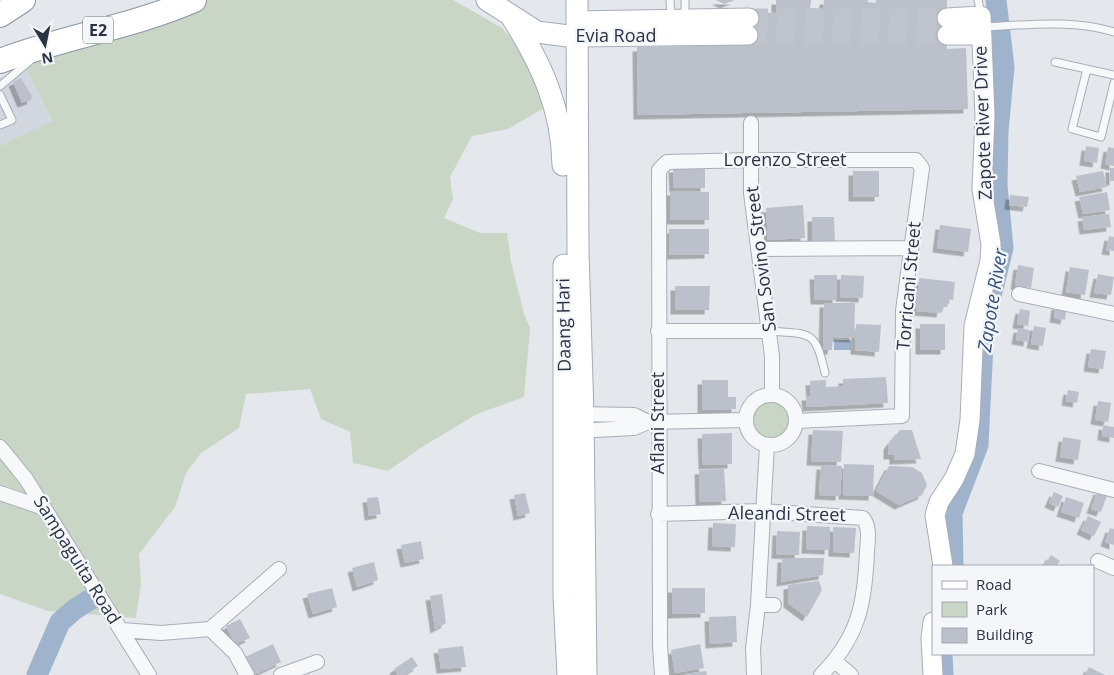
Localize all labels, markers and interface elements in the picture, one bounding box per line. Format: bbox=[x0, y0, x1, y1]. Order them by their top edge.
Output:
road number: E2 bbox=[83, 16, 113, 44]
north arrow bbox=[20, 20, 70, 70]
street label: Evia Road bbox=[575, 23, 657, 47]
street label: Zapote River Drive bbox=[967, 46, 997, 201]
text: N bbox=[40, 48, 55, 69]
street label: Lorenzo Street bbox=[724, 147, 846, 171]
street label: San Sovino Street bbox=[739, 185, 781, 333]
street label: Torricani Street bbox=[890, 221, 926, 351]
water label: Zapote River bbox=[971, 245, 1013, 355]
street label: Daang Hari bbox=[550, 278, 576, 372]
street label: Aflani Street bbox=[645, 372, 669, 474]
street label: Sampaguita Road bbox=[29, 491, 127, 628]
street label: Aleandi Street bbox=[728, 500, 846, 526]
legend bbox=[932, 565, 1094, 655]
text: Road bbox=[976, 574, 1012, 594]
text: Park bbox=[976, 599, 1007, 619]
text: Building bbox=[976, 624, 1033, 644]

